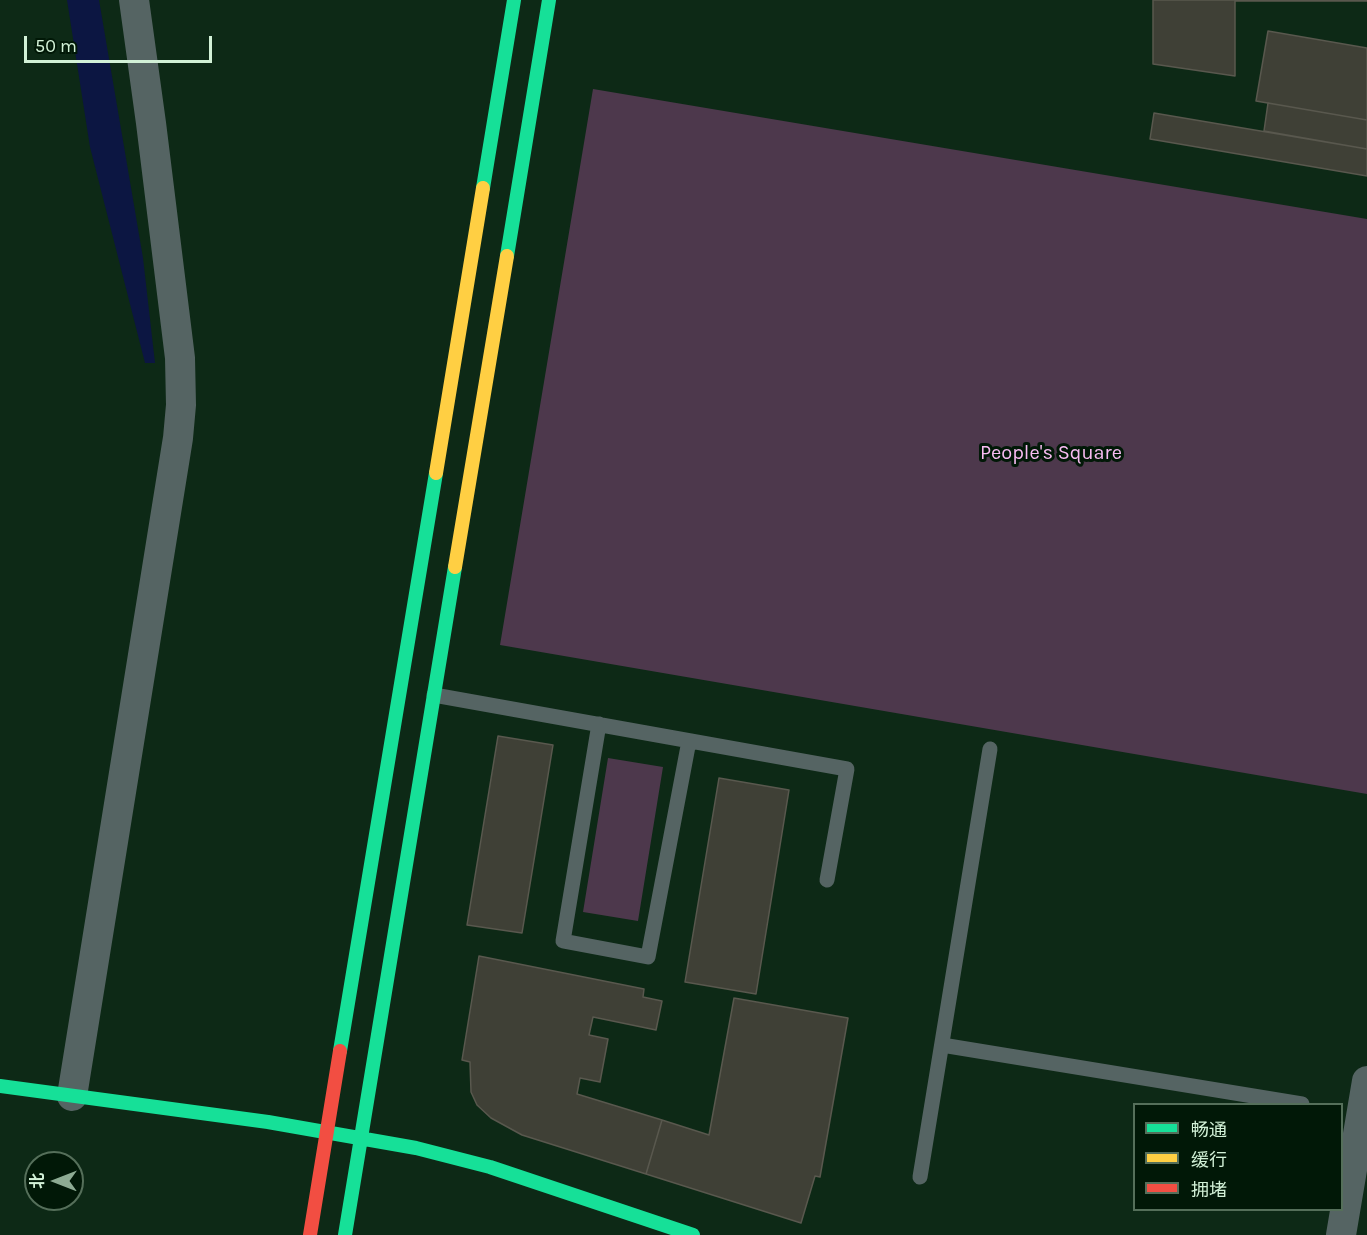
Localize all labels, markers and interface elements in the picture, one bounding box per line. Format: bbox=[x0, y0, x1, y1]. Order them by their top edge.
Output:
scale bar bbox=[27, 24, 214, 62]
text: 50 m bbox=[35, 35, 77, 57]
park label: People's Square bbox=[980, 441, 1122, 465]
legend bbox=[1133, 1103, 1343, 1211]
text: 畅通 bbox=[1191, 1119, 1227, 1141]
text: 缓行 bbox=[1191, 1149, 1227, 1171]
north arrow bbox=[24, 1151, 84, 1211]
text: 北 bbox=[28, 1173, 47, 1189]
text: 拥堵 bbox=[1191, 1179, 1227, 1201]

